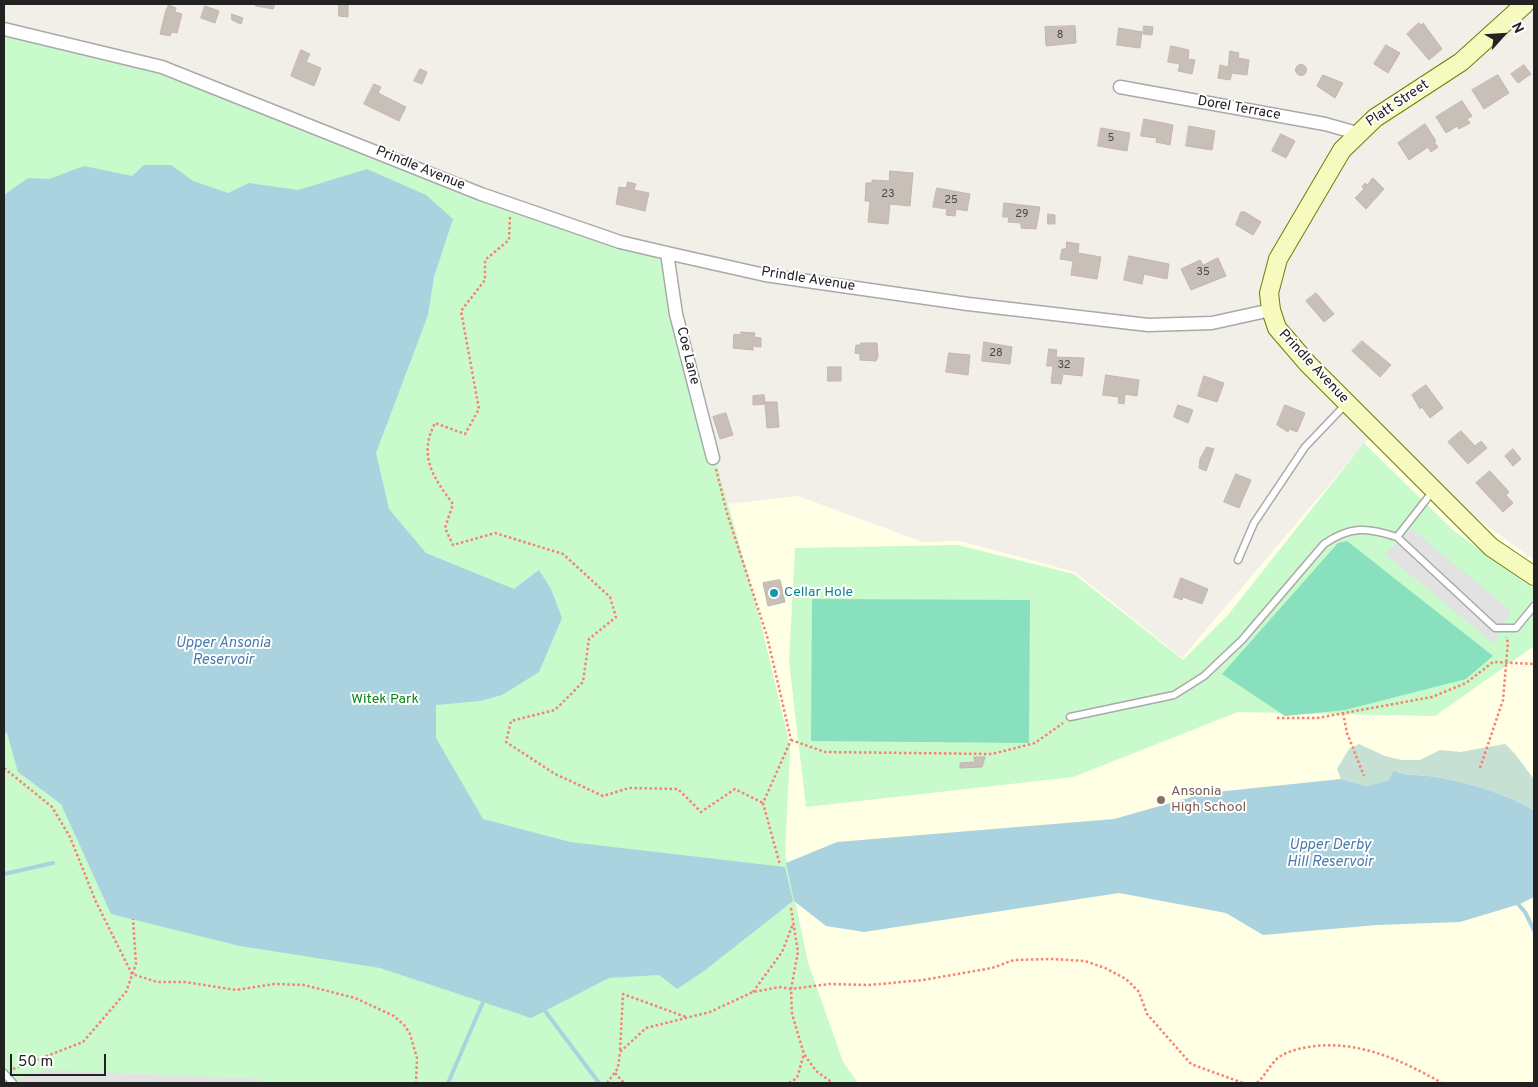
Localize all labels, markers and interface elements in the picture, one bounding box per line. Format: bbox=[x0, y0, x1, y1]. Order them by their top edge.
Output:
north arrow bbox=[1478, 10, 1528, 60]
text: N bbox=[1507, 20, 1527, 36]
house number: 8 bbox=[1057, 29, 1063, 43]
street label: Platt Street bbox=[1364, 77, 1432, 131]
street label: Dorel Terrace bbox=[1196, 93, 1282, 125]
house number: 5 bbox=[1108, 132, 1114, 146]
street label: Prindle Avenue bbox=[373, 143, 467, 195]
house number: 23 bbox=[881, 188, 895, 202]
house number: 25 bbox=[944, 194, 958, 208]
house number: 29 bbox=[1015, 208, 1029, 222]
street label: Prindle Avenue bbox=[760, 264, 856, 296]
house number: 35 bbox=[1196, 266, 1210, 280]
street label: Coe Lane bbox=[672, 325, 702, 387]
street label: Prindle Avenue bbox=[1274, 327, 1352, 407]
house number: 28 bbox=[989, 347, 1003, 361]
house number: 32 bbox=[1057, 359, 1071, 373]
place label: Cellar Hole bbox=[784, 585, 853, 601]
marker: Cellar Hole bbox=[768, 587, 780, 599]
water label: Upper Ansonia Reservoir bbox=[175, 635, 271, 670]
park label: Witek Park bbox=[351, 692, 419, 708]
place label: Ansonia High School bbox=[1171, 784, 1246, 816]
marker: Ansonia High School bbox=[1155, 794, 1167, 806]
water label: Upper Derby Hill Reservoir bbox=[1287, 837, 1373, 872]
scale bar bbox=[12, 1044, 109, 1076]
text: 50 m bbox=[18, 1053, 53, 1072]

